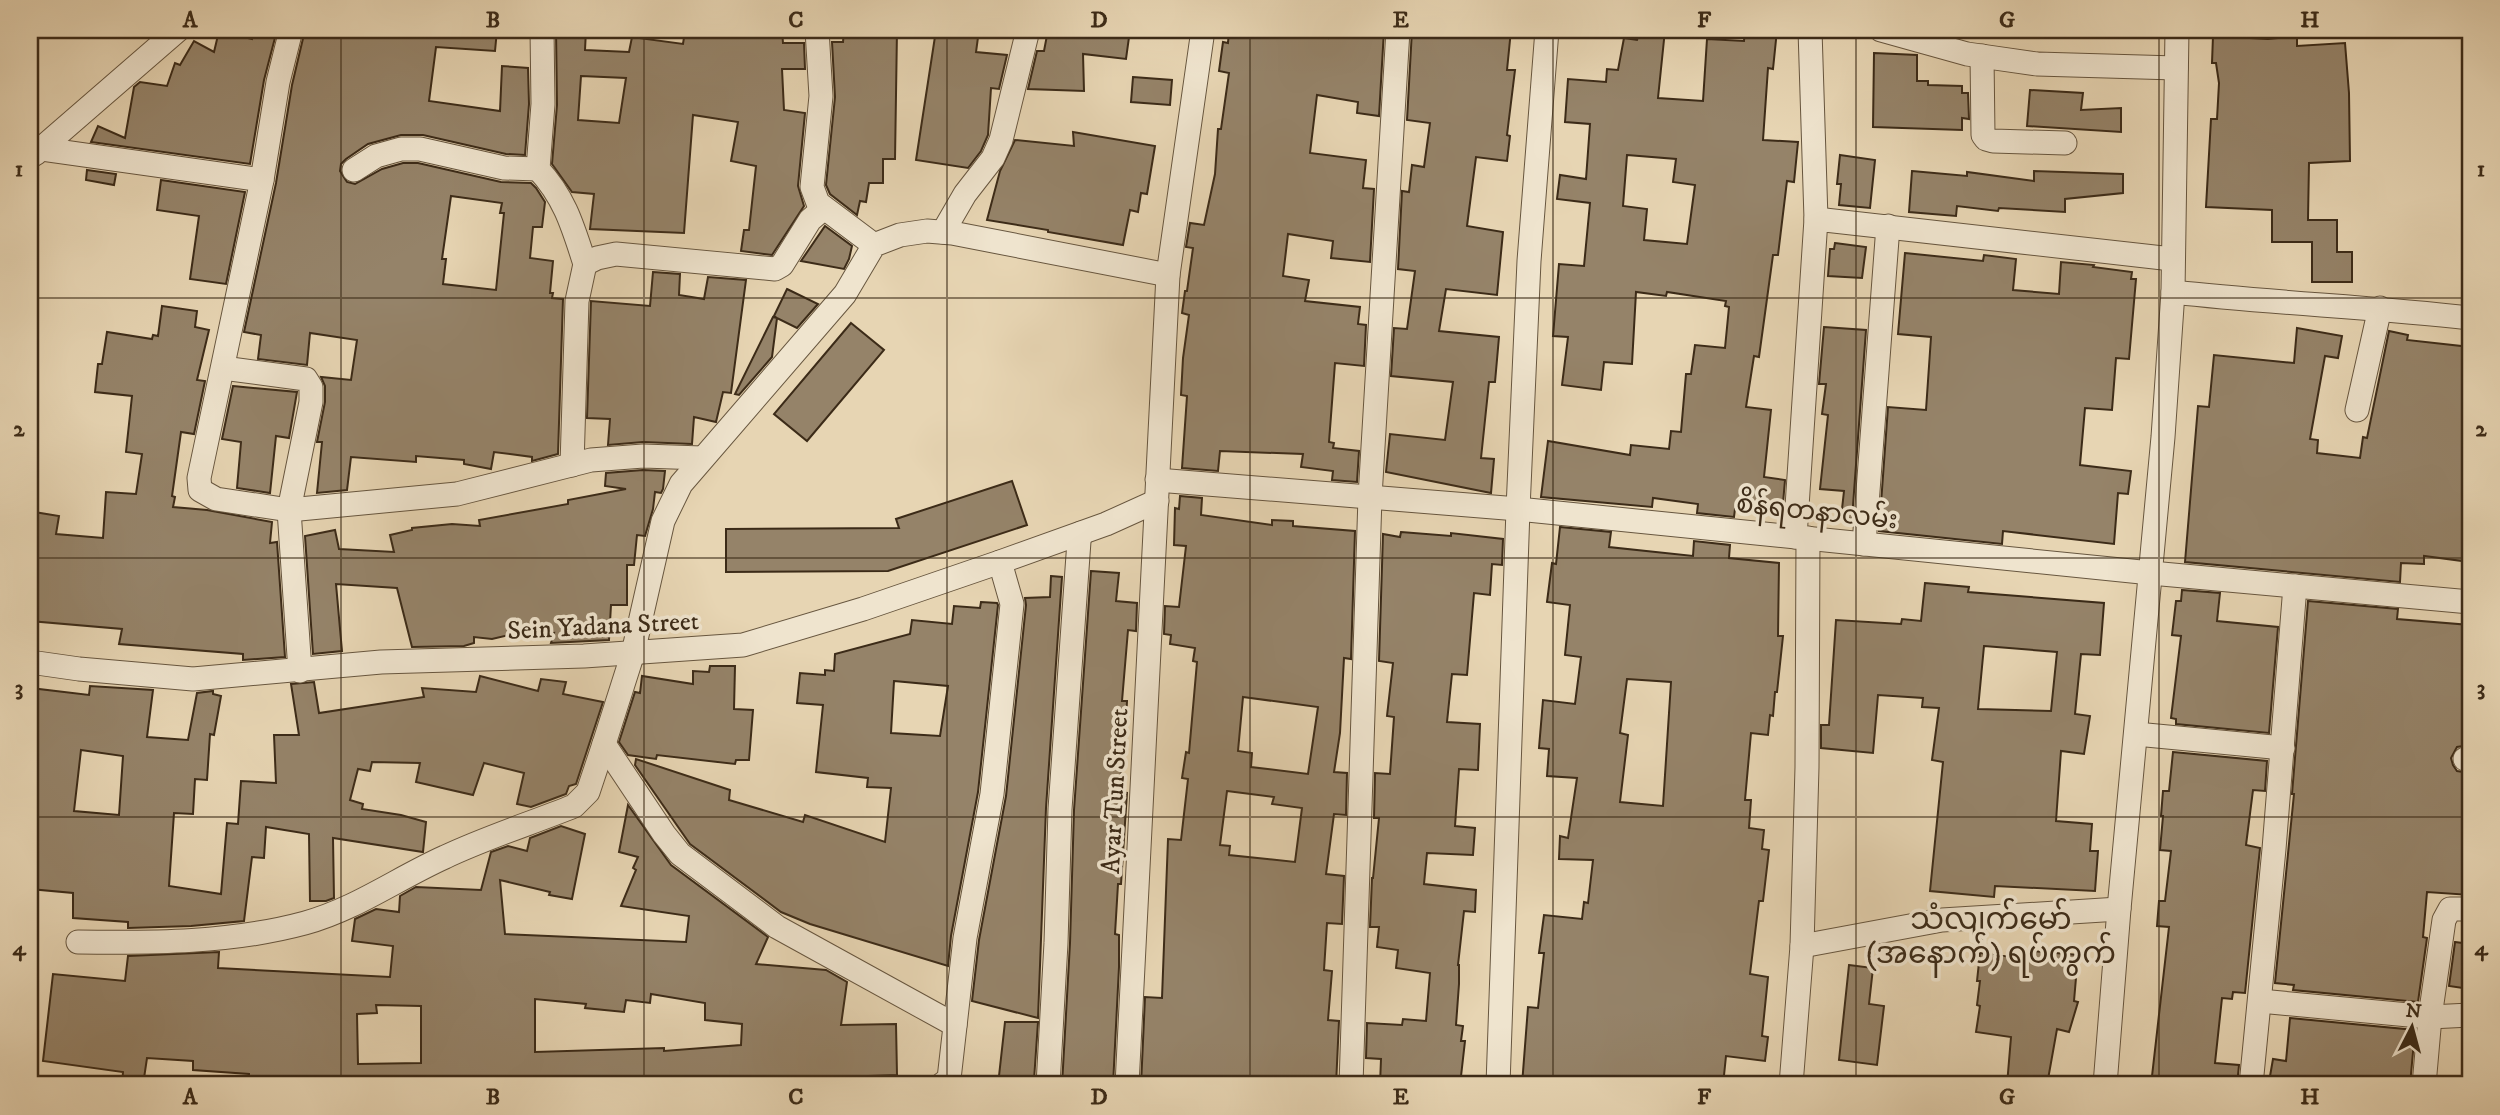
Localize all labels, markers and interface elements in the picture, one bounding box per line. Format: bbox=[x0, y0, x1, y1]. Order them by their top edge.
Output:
text: A bbox=[182, 6, 199, 35]
text: B bbox=[486, 6, 500, 35]
text: C bbox=[788, 6, 804, 35]
text: D bbox=[1090, 6, 1108, 35]
text: E bbox=[1393, 6, 1409, 35]
text: F bbox=[1697, 6, 1712, 35]
text: G bbox=[1999, 6, 2015, 35]
text: H bbox=[2300, 6, 2320, 35]
text: 1 bbox=[15, 155, 23, 184]
text: 1 bbox=[2477, 155, 2485, 184]
text: 2 bbox=[13, 415, 25, 444]
text: 2 bbox=[2475, 415, 2487, 444]
street label: စိန်ရတနာလမ်း bbox=[1734, 486, 1899, 540]
street label: Sein Yadana Street bbox=[506, 605, 700, 648]
text: 3 bbox=[15, 674, 23, 703]
text: 3 bbox=[2477, 674, 2485, 703]
street label: Ayar Tun Street bbox=[1095, 707, 1136, 875]
district label: သံလျက်မော် (အနောက်) ရပ်ကွက် bbox=[1866, 897, 2116, 978]
text: 4 bbox=[12, 934, 27, 963]
text: 4 bbox=[2474, 934, 2489, 963]
north arrow bbox=[2378, 992, 2448, 1062]
text: N bbox=[2405, 999, 2423, 1024]
text: A bbox=[182, 1083, 199, 1112]
text: B bbox=[486, 1083, 500, 1112]
text: C bbox=[788, 1083, 804, 1112]
text: D bbox=[1090, 1083, 1108, 1112]
text: E bbox=[1393, 1083, 1409, 1112]
text: F bbox=[1697, 1083, 1712, 1112]
text: G bbox=[1999, 1083, 2015, 1112]
text: H bbox=[2300, 1083, 2320, 1112]

